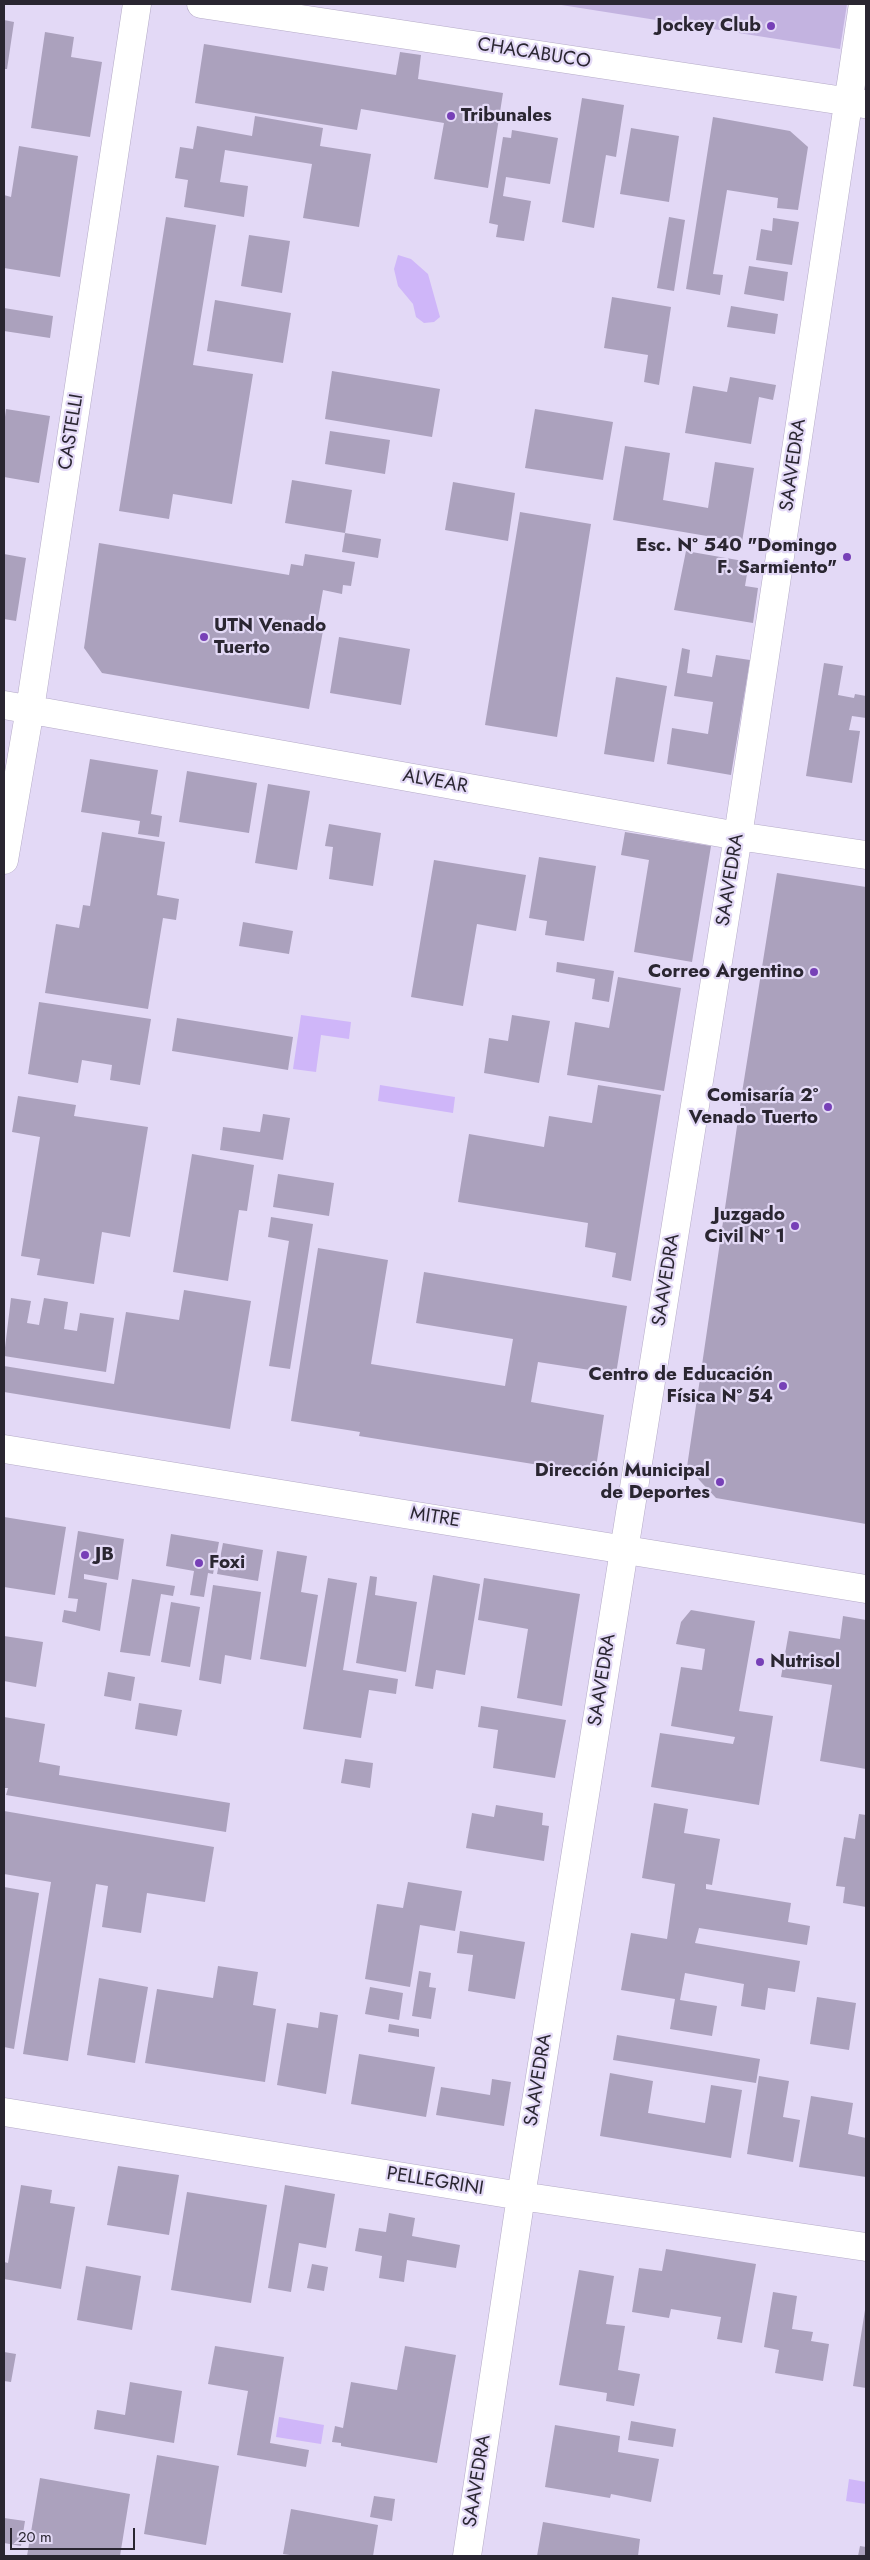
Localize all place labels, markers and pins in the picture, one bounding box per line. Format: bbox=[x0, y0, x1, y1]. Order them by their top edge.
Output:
place label: Jockey Club bbox=[656, 15, 761, 37]
marker: Jockey Club bbox=[765, 20, 777, 32]
place label: Tribunales bbox=[461, 105, 552, 127]
marker: Tribunales bbox=[445, 110, 457, 122]
place label: Esc. N° 540 "Domingo F. Sarmiento" bbox=[636, 535, 837, 579]
marker: Esc. N° 540 "Domingo F. Sarmiento" bbox=[841, 551, 853, 563]
place label: UTN Venado Tuerto bbox=[214, 615, 326, 659]
marker: UTN Venado Tuerto bbox=[198, 631, 210, 643]
place label: Correo Argentino bbox=[648, 961, 804, 983]
marker: Correo Argentino bbox=[808, 966, 820, 978]
place label: Comisaría 2º Venado Tuerto bbox=[689, 1085, 818, 1129]
marker: Comisaría 2º Venado Tuerto bbox=[822, 1101, 834, 1113]
place label: Juzgado Civil Nº 1 bbox=[705, 1204, 785, 1248]
marker: Juzgado Civil Nº 1 bbox=[789, 1220, 801, 1232]
place label: Centro de Educación Física Nº 54 bbox=[589, 1364, 773, 1408]
marker: Centro de Educación Física Nº 54 bbox=[777, 1380, 789, 1392]
place label: Dirección Municipal de Deportes bbox=[535, 1460, 710, 1504]
marker: Dirección Municipal de Deportes bbox=[714, 1476, 726, 1488]
place label: JB bbox=[95, 1544, 114, 1566]
marker: JB bbox=[79, 1549, 91, 1561]
place label: Foxi bbox=[209, 1552, 245, 1574]
marker: Foxi bbox=[193, 1557, 205, 1569]
place label: Nutrisol bbox=[770, 1651, 840, 1673]
marker: Nutrisol bbox=[754, 1656, 766, 1668]

